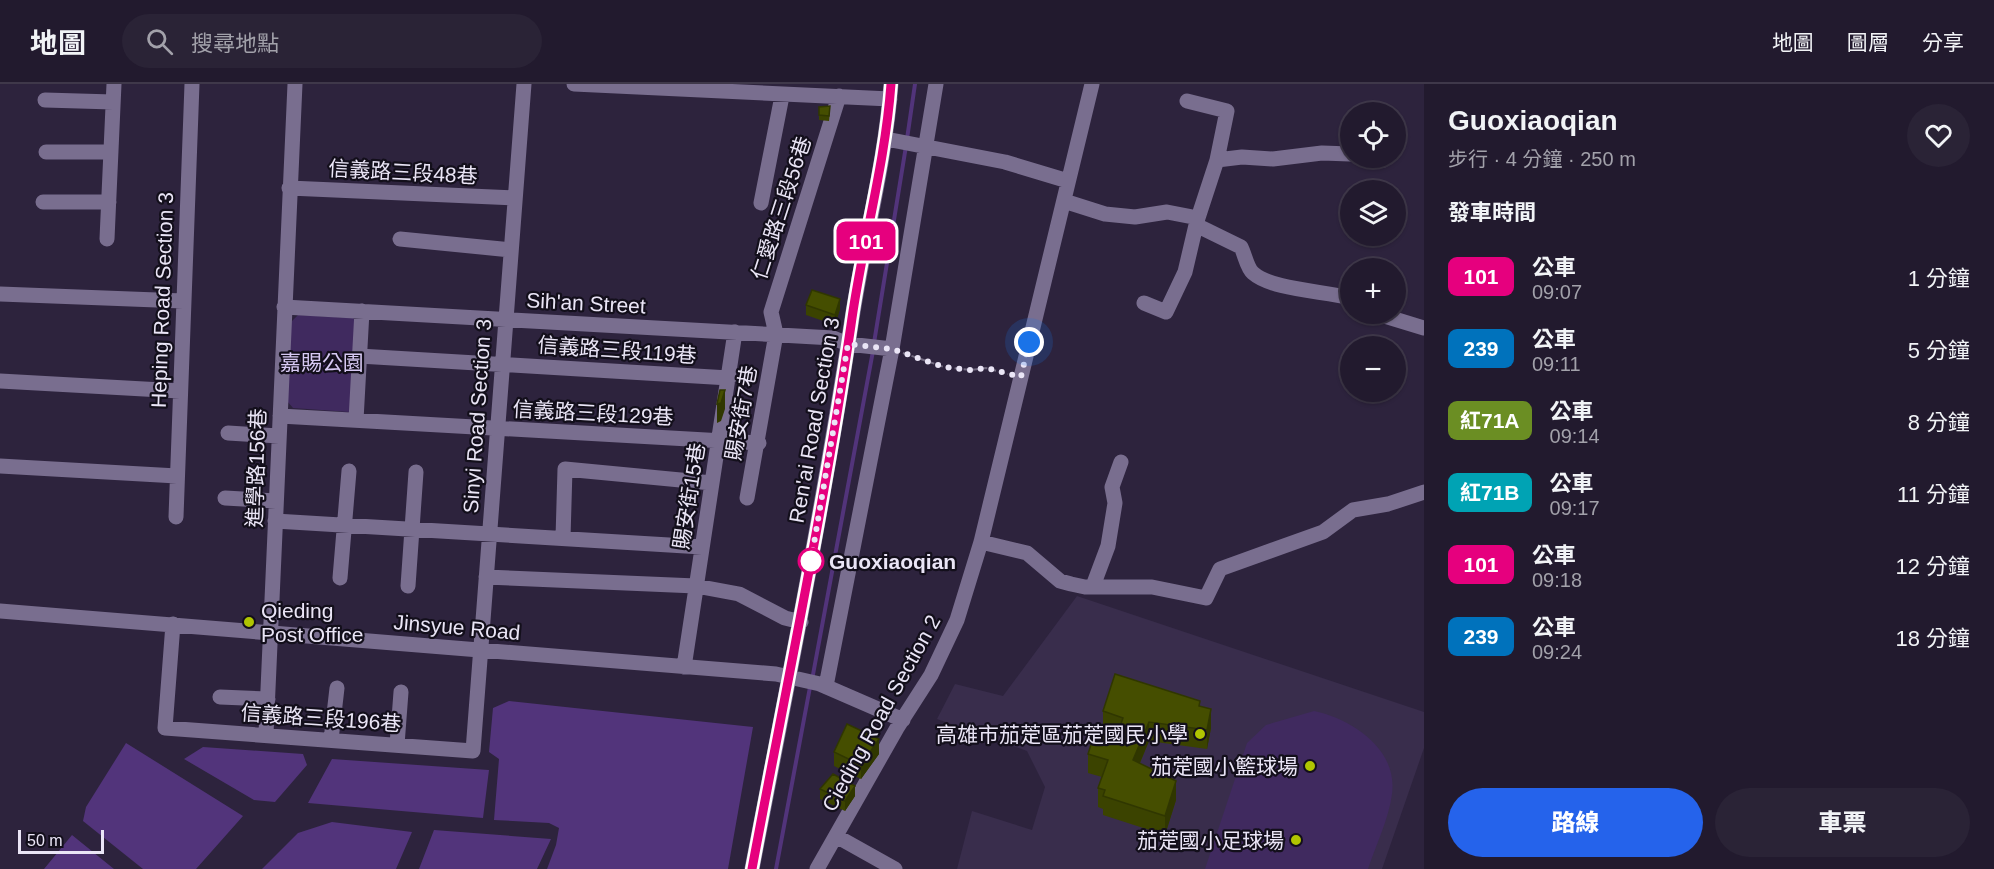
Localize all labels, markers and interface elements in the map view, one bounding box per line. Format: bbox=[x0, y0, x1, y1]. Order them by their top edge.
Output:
search box bbox=[122, 14, 542, 68]
icon: search bbox=[143, 25, 176, 58]
text: 地圖 bbox=[30, 28, 86, 59]
text: 搜尋地點 bbox=[191, 31, 279, 56]
text: 地圖 bbox=[1772, 31, 1814, 54]
text: 圖層 bbox=[1847, 31, 1889, 54]
text: 分享 bbox=[1922, 31, 1964, 54]
map controls bbox=[1340, 102, 1406, 402]
button: locate bbox=[1340, 102, 1406, 168]
button: heart bbox=[1907, 104, 1970, 167]
text: Guoxiaoqian bbox=[1448, 105, 1618, 136]
street label: 仁愛路三段56巷 bbox=[747, 133, 815, 283]
text: 步行 · 4 分鐘 · 250 m bbox=[1448, 148, 1636, 170]
street label: 信義路三段48巷 bbox=[328, 157, 478, 187]
button: layers bbox=[1340, 180, 1406, 246]
street label: Heping Road Section 3 bbox=[147, 192, 177, 408]
text: 發車時間 bbox=[1448, 200, 1536, 225]
line badge: 101 bbox=[832, 222, 900, 260]
text: 101 bbox=[848, 230, 884, 253]
text: 公車 bbox=[1532, 255, 1576, 280]
button: + bbox=[1340, 258, 1406, 324]
text: 101 bbox=[1463, 265, 1499, 288]
text: 1 分鐘 bbox=[1908, 266, 1970, 291]
text: 09:07 bbox=[1532, 281, 1582, 303]
street label: Sih'an Street bbox=[526, 288, 646, 318]
street label: Ren'ai Road Section 3 bbox=[785, 315, 843, 525]
street label: Sinyi Road Section 3 bbox=[459, 318, 495, 514]
your location bbox=[1014, 327, 1044, 357]
text: 公車 bbox=[1532, 327, 1576, 352]
street label: 信義路三段119巷 bbox=[537, 333, 697, 367]
button: − bbox=[1340, 336, 1406, 402]
text: 239 bbox=[1463, 337, 1499, 360]
text: 5 分鐘 bbox=[1908, 338, 1970, 363]
park label: 嘉賜公園 bbox=[280, 351, 364, 374]
text: 09:11 bbox=[1532, 353, 1581, 375]
street label: 賜安街7巷 bbox=[721, 364, 761, 462]
street label: 信義路三段129巷 bbox=[512, 397, 674, 429]
text: 公車 bbox=[1550, 399, 1594, 424]
street label: 進學路156巷 bbox=[242, 408, 270, 528]
text: 紅71A bbox=[1460, 409, 1520, 432]
text: 8 分鐘 bbox=[1908, 410, 1970, 435]
text: 09:14 bbox=[1550, 425, 1600, 447]
street label: 賜安街15巷 bbox=[669, 441, 709, 551]
text: 公車 bbox=[1550, 471, 1594, 496]
text: 紅71B bbox=[1460, 481, 1520, 504]
text: 11 分鐘 bbox=[1897, 482, 1970, 507]
text: 09:17 bbox=[1550, 497, 1600, 519]
text: 公車 bbox=[1532, 543, 1576, 568]
marker: Guoxiaoqian bbox=[798, 548, 824, 574]
place label: Guoxiaoqian bbox=[829, 550, 956, 573]
text: 101 bbox=[1463, 553, 1499, 576]
text: 12 分鐘 bbox=[1895, 554, 1970, 579]
text: 09:18 bbox=[1532, 569, 1582, 591]
place label: Qieding Post Office bbox=[261, 599, 363, 646]
street label: Jinsyue Road bbox=[393, 610, 521, 644]
street label: Cieding Road Section 2 bbox=[817, 611, 945, 815]
marker: Qieding Post Office bbox=[242, 615, 256, 629]
text: 公車 bbox=[1532, 615, 1576, 640]
text: 239 bbox=[1463, 625, 1499, 648]
text: 18 分鐘 bbox=[1895, 626, 1970, 651]
text: 09:24 bbox=[1532, 641, 1582, 663]
street label: 信義路三段196巷 bbox=[240, 701, 402, 735]
place label: 高雄市茄萣區茄萣國民小學 bbox=[936, 723, 1188, 746]
marker: 高雄市茄萣區茄萣國民小學 bbox=[1193, 727, 1207, 741]
place label: 茄萣國小籃球場 bbox=[1151, 755, 1298, 778]
marker: 茄萣國小籃球場 bbox=[1303, 759, 1317, 773]
button: 路線 bbox=[1448, 788, 1703, 857]
button: 車票 bbox=[1715, 788, 1970, 857]
scale bar bbox=[18, 827, 104, 854]
place label: 茄萣國小足球場 bbox=[1137, 829, 1284, 852]
text: 50 m bbox=[27, 832, 63, 849]
marker: 茄萣國小足球場 bbox=[1289, 833, 1303, 847]

